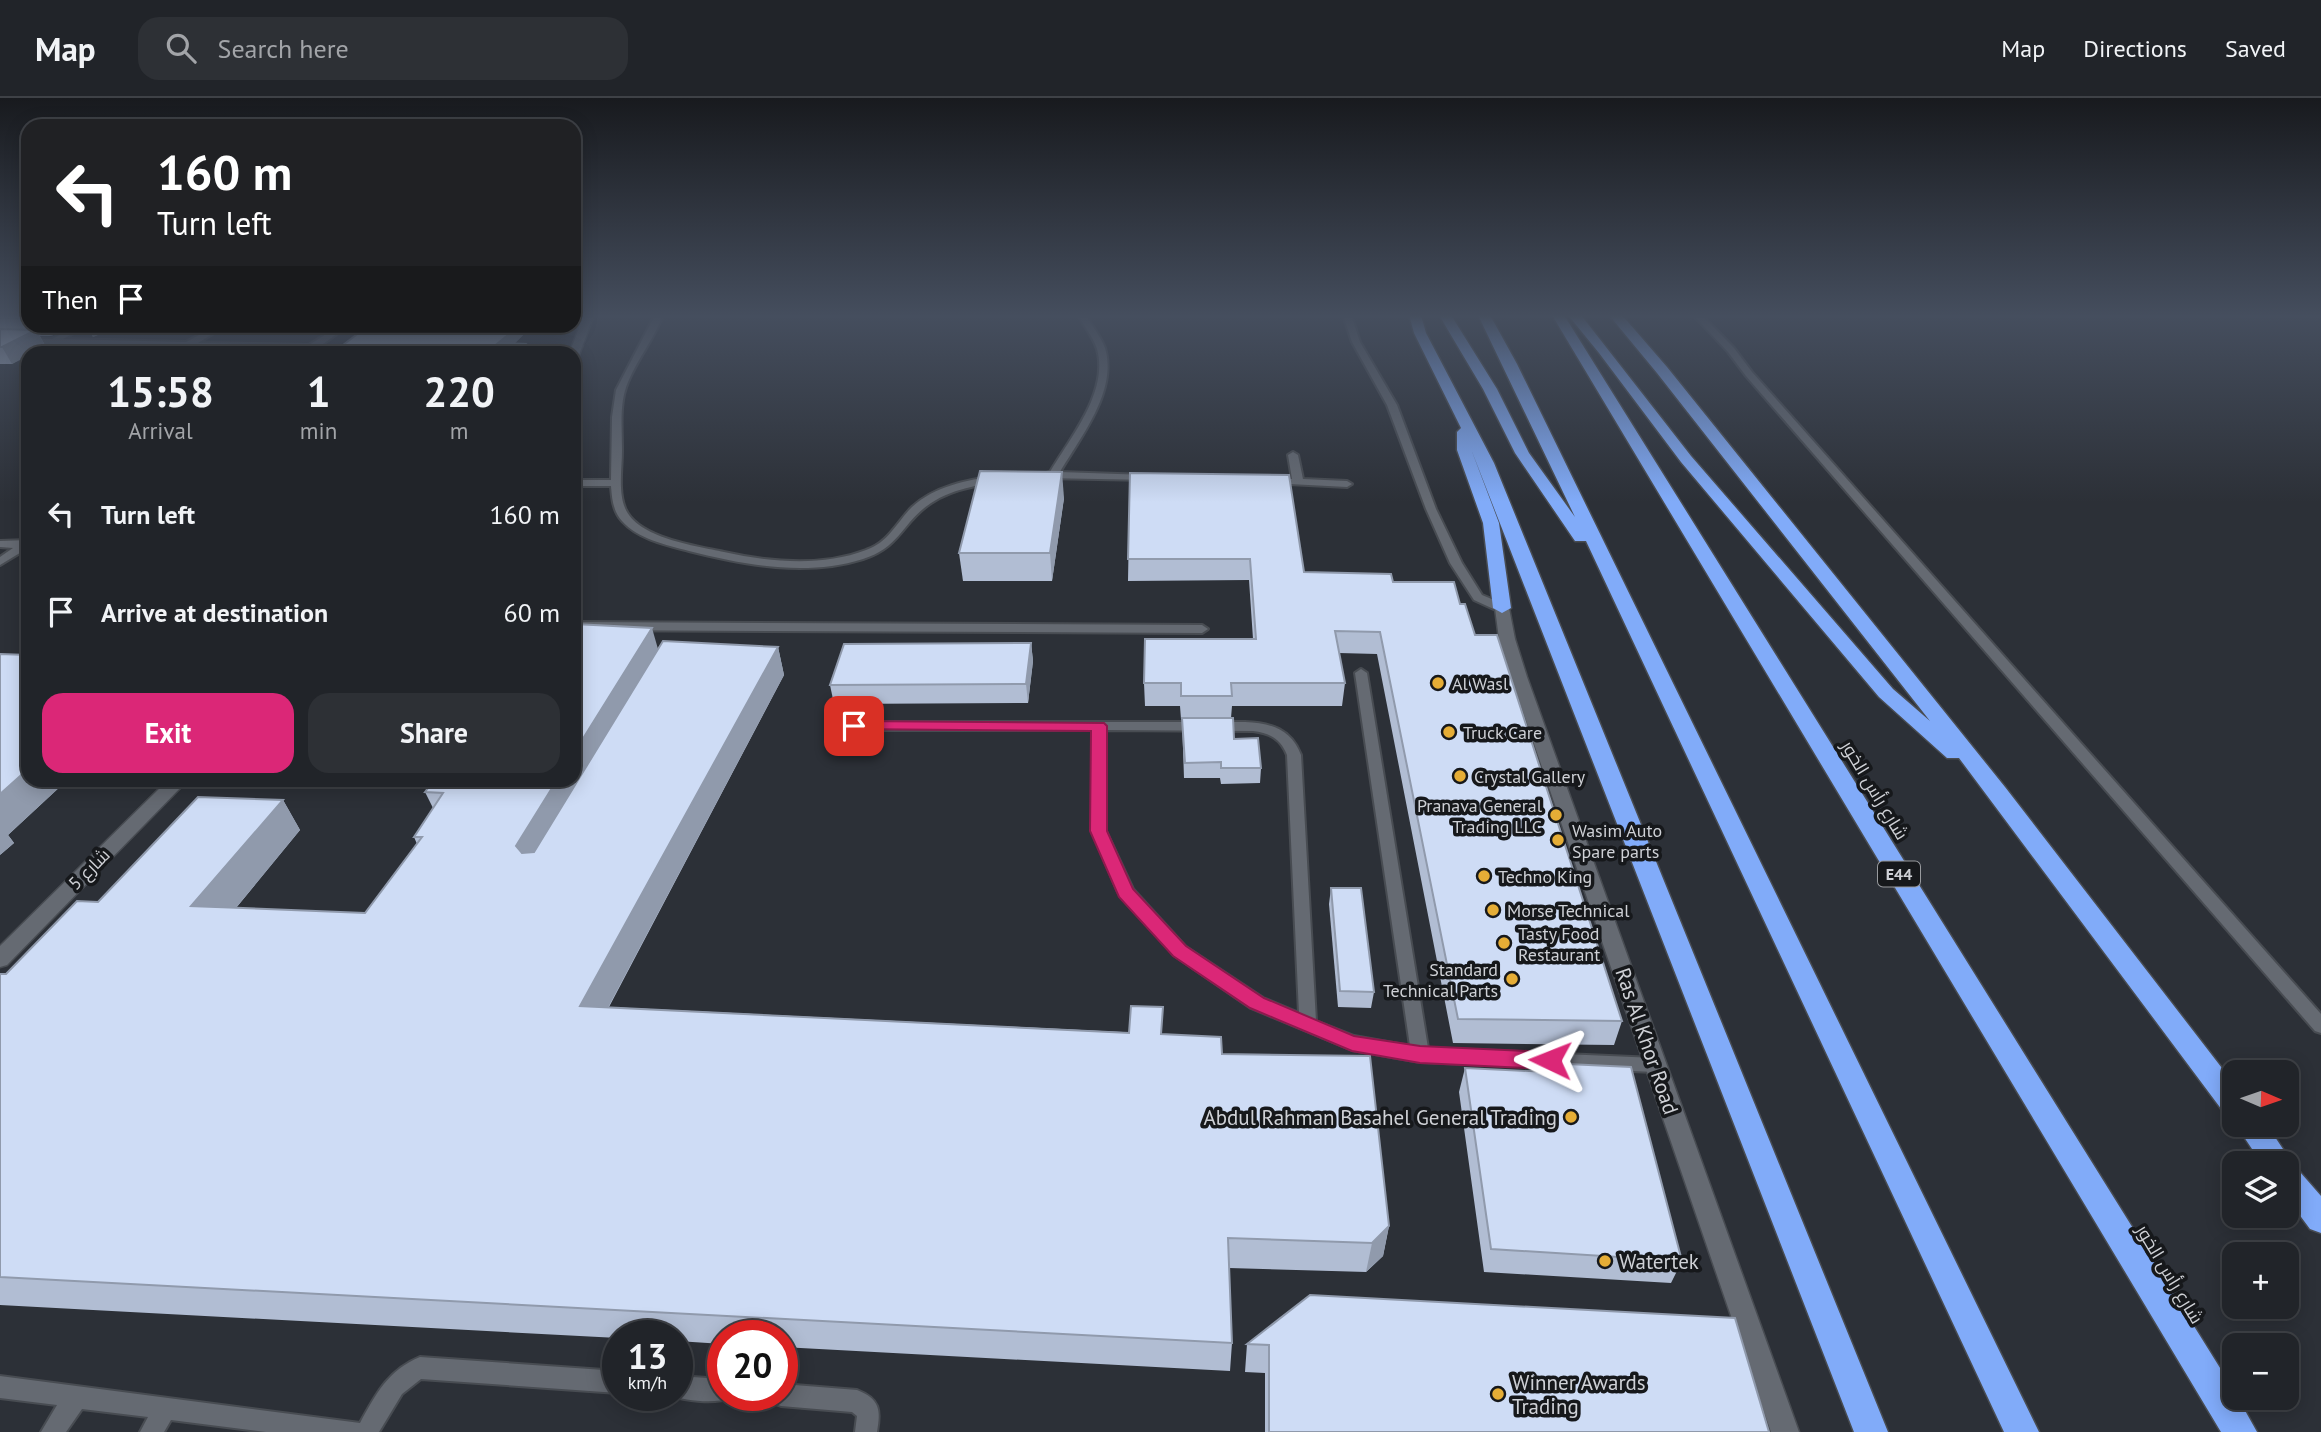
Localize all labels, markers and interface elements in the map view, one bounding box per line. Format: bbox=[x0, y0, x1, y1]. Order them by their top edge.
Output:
search box bbox=[138, 17, 628, 80]
text: Map bbox=[35, 27, 96, 70]
icon: search bbox=[162, 29, 200, 67]
text: Search here bbox=[218, 32, 349, 65]
text: Map bbox=[2001, 33, 2045, 64]
text: Directions bbox=[2083, 33, 2187, 64]
text: Saved bbox=[2225, 33, 2286, 64]
text: 160 m bbox=[157, 140, 292, 204]
icon: left bbox=[42, 147, 133, 238]
text: Turn left bbox=[157, 202, 272, 244]
icon: arrive bbox=[112, 280, 150, 318]
text: Then bbox=[42, 283, 98, 316]
text: 15:58 bbox=[107, 364, 214, 419]
text: 1 bbox=[307, 364, 330, 419]
text: 220 bbox=[423, 364, 495, 419]
text: Arrival bbox=[128, 416, 193, 445]
text: min bbox=[300, 416, 337, 445]
text: m bbox=[450, 416, 468, 445]
icon: left bbox=[42, 495, 80, 533]
text: Turn left bbox=[101, 498, 195, 531]
text: 160 m bbox=[489, 498, 560, 531]
icon: arrive bbox=[42, 593, 80, 631]
text: Arrive at destination bbox=[101, 596, 328, 629]
text: 60 m bbox=[504, 596, 560, 629]
place label: Al Wasl bbox=[1452, 672, 1509, 695]
marker: Al Wasl bbox=[1430, 675, 1446, 691]
button: Exit bbox=[42, 693, 294, 773]
button: Share bbox=[308, 693, 560, 773]
pin bbox=[824, 696, 884, 756]
icon: arrive bbox=[835, 707, 873, 745]
place label: Truck Care bbox=[1463, 721, 1542, 744]
marker: Truck Care bbox=[1441, 724, 1457, 740]
street label: شارع رأس الخور bbox=[1835, 735, 1914, 844]
place label: Crystal Gallery bbox=[1474, 765, 1586, 788]
marker: Crystal Gallery bbox=[1452, 768, 1468, 784]
place label: Pranava General Trading LLC bbox=[1417, 794, 1543, 838]
marker: Pranava General Trading LLC bbox=[1548, 807, 1564, 823]
place label: Wasim Auto Spare parts bbox=[1572, 819, 1662, 863]
marker: Wasim Auto Spare parts bbox=[1550, 832, 1566, 848]
street label: شارع 5 bbox=[63, 843, 115, 895]
road number: E44 bbox=[1878, 862, 1920, 887]
place label: Techno King bbox=[1498, 865, 1592, 888]
marker: Techno King bbox=[1476, 868, 1492, 884]
place label: Morse Technical bbox=[1507, 899, 1630, 922]
marker: Morse Technical bbox=[1485, 902, 1501, 918]
place label: Tasty Food Restaurant bbox=[1518, 922, 1600, 966]
marker: Tasty Food Restaurant bbox=[1496, 935, 1512, 951]
place label: Standard Technical Parts bbox=[1383, 958, 1498, 1002]
street label: Ras Al Khor Road bbox=[1609, 964, 1685, 1118]
marker: Standard Technical Parts bbox=[1504, 971, 1520, 987]
position arrow bbox=[1513, 1023, 1587, 1097]
north arrow bbox=[2222, 1060, 2300, 1138]
map controls bbox=[2222, 1060, 2299, 1410]
place label: Abdul Rahman Basahel General Trading bbox=[1203, 1104, 1557, 1131]
marker: Abdul Rahman Basahel General Trading bbox=[1563, 1109, 1579, 1125]
button: layers bbox=[2222, 1151, 2299, 1228]
street label: شارع رأس الخور bbox=[2130, 1219, 2209, 1328]
button: + bbox=[2222, 1242, 2299, 1319]
place label: Watertek bbox=[1619, 1248, 1699, 1275]
marker: Watertek bbox=[1597, 1253, 1613, 1269]
speed limit sign: 20 bbox=[707, 1320, 798, 1411]
text: 13 bbox=[628, 1333, 667, 1379]
button: − bbox=[2222, 1333, 2299, 1410]
place label: Winner Awards Trading bbox=[1512, 1369, 1646, 1420]
text: km/h bbox=[628, 1371, 667, 1394]
marker: Winner Awards Trading bbox=[1490, 1386, 1506, 1402]

